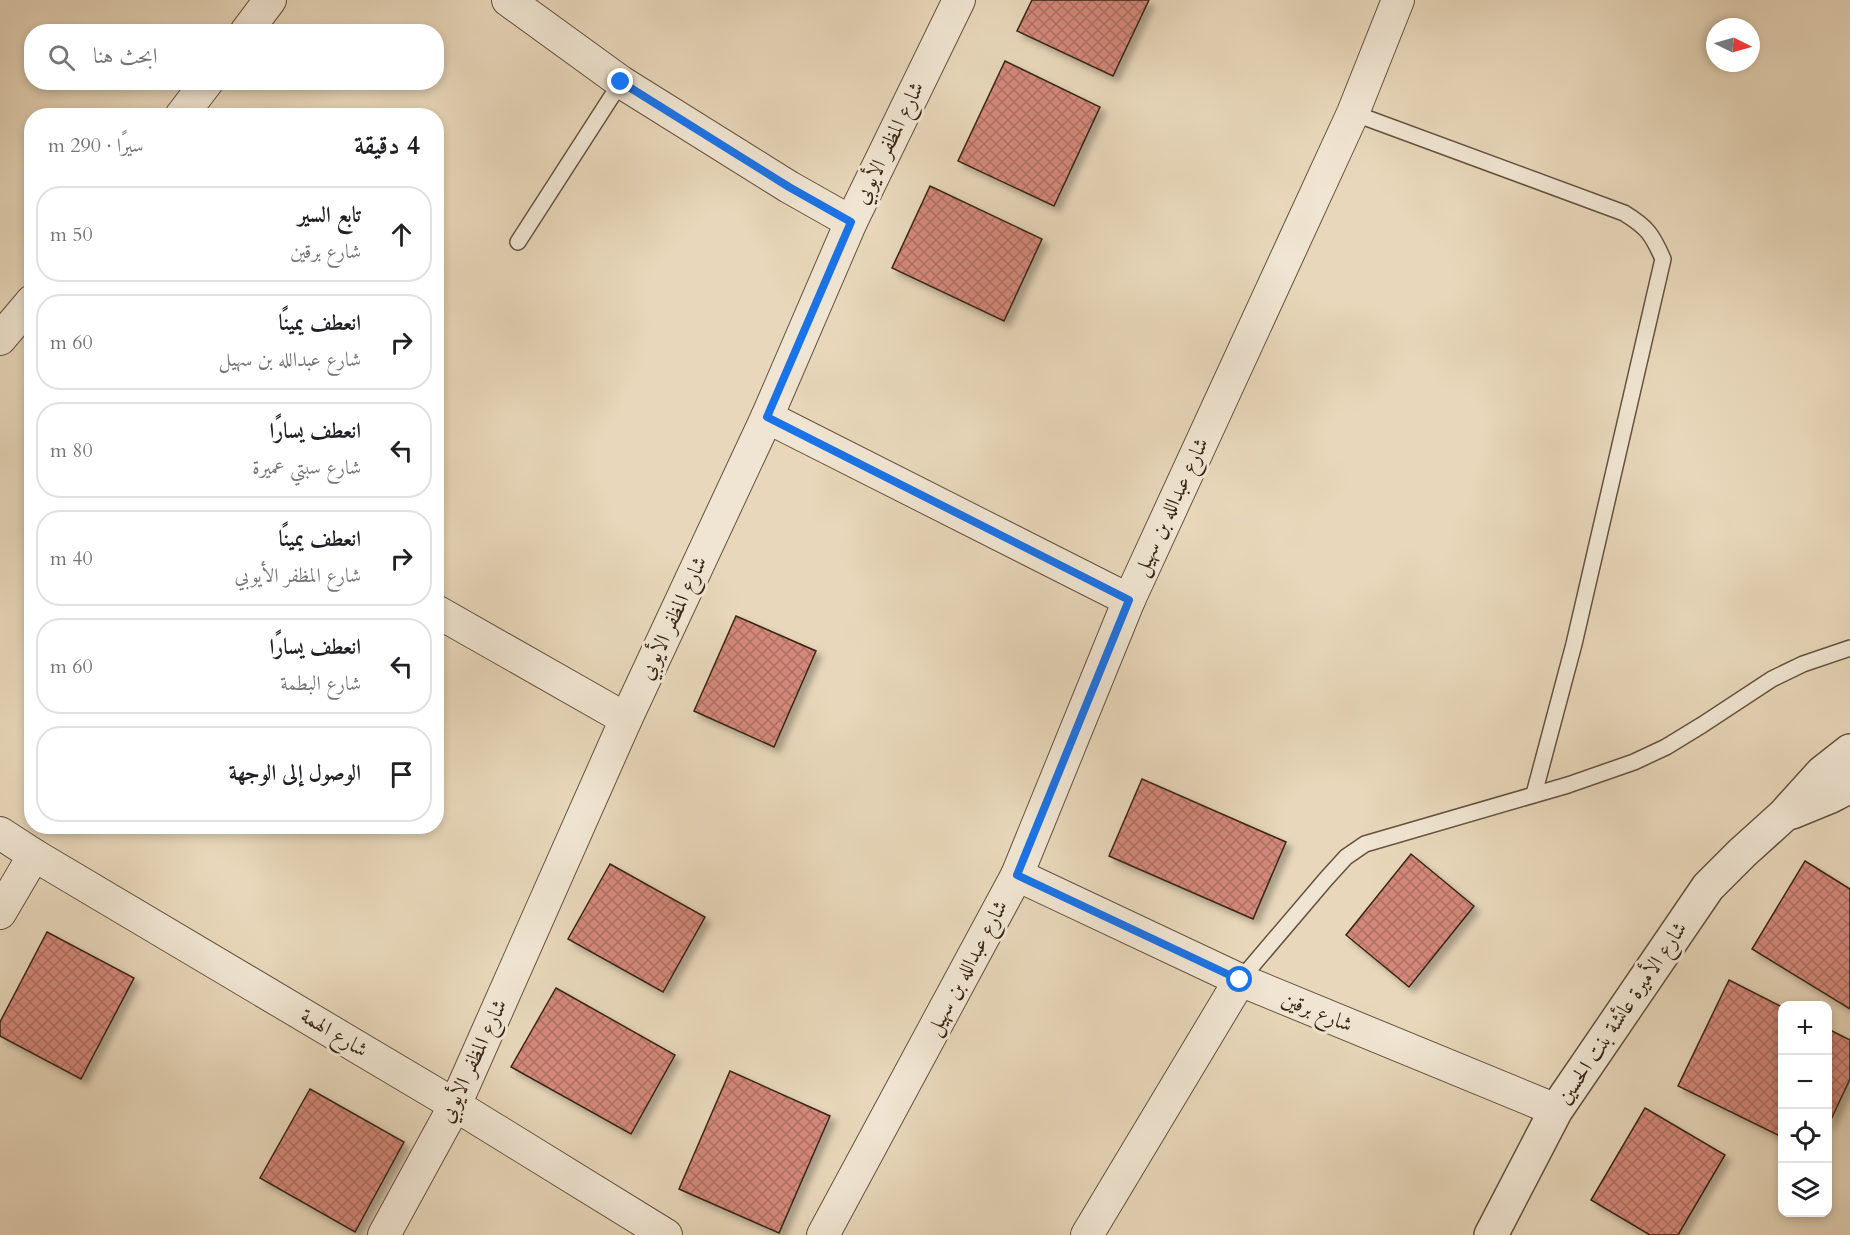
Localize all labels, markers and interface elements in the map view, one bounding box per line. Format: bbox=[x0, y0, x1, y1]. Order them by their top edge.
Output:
north arrow bbox=[1706, 18, 1760, 72]
search box bbox=[24, 24, 444, 90]
icon: search bbox=[45, 41, 78, 74]
text: ابحث هنا bbox=[93, 41, 158, 71]
route end bbox=[607, 68, 633, 94]
street label: شارع المظفر الأيوبي bbox=[846, 76, 934, 210]
text: 4 دقيقة bbox=[354, 128, 420, 163]
text: سيرًا · 290 m bbox=[48, 132, 144, 159]
text: تابع السير bbox=[298, 200, 361, 230]
icon: ahead bbox=[385, 218, 418, 251]
text: 50 m bbox=[50, 221, 93, 248]
text: شارع برقين bbox=[290, 238, 361, 265]
text: انعطف يمينًا bbox=[278, 308, 361, 338]
icon: right bbox=[385, 326, 418, 359]
text: 60 m bbox=[50, 329, 93, 356]
text: شارع عبدالله بن سهيل bbox=[219, 346, 361, 373]
text: انعطف يسارًا bbox=[270, 416, 361, 446]
street label: شارع عبدالله بن سهيل bbox=[1126, 433, 1218, 582]
icon: left bbox=[385, 434, 418, 467]
text: 80 m bbox=[50, 437, 93, 464]
text: شارع سبتي عميرة bbox=[252, 454, 361, 481]
text: انعطف يمينًا bbox=[278, 524, 361, 554]
icon: right bbox=[385, 542, 418, 575]
text: 40 m bbox=[50, 545, 93, 572]
street label: شارع المظفر الأيوبي bbox=[631, 551, 717, 686]
text: شارع المظفر الأيوبي bbox=[234, 562, 361, 589]
text: انعطف يسارًا bbox=[270, 632, 361, 662]
icon: left bbox=[385, 650, 418, 683]
text: 60 m bbox=[50, 653, 93, 680]
text: شارع البطمة bbox=[280, 670, 361, 697]
text: الوصول إلى الوجهة bbox=[229, 758, 361, 788]
icon: arrive bbox=[385, 758, 418, 791]
street label: شارع عبدالله بن سهيل bbox=[919, 895, 1018, 1042]
street label: شارع الأميرة عائشة بنت الحسين bbox=[1549, 915, 1697, 1112]
route start bbox=[1226, 966, 1252, 992]
street label: شارع برقين bbox=[1276, 985, 1357, 1042]
street label: شارع المظفر الأيوبي bbox=[431, 994, 517, 1129]
street label: شارع الهمة bbox=[293, 1001, 373, 1067]
map controls bbox=[1778, 1001, 1832, 1217]
button: + bbox=[1778, 1001, 1832, 1055]
button: − bbox=[1778, 1055, 1832, 1109]
button: locate bbox=[1778, 1109, 1832, 1163]
button: layers bbox=[1778, 1163, 1832, 1217]

